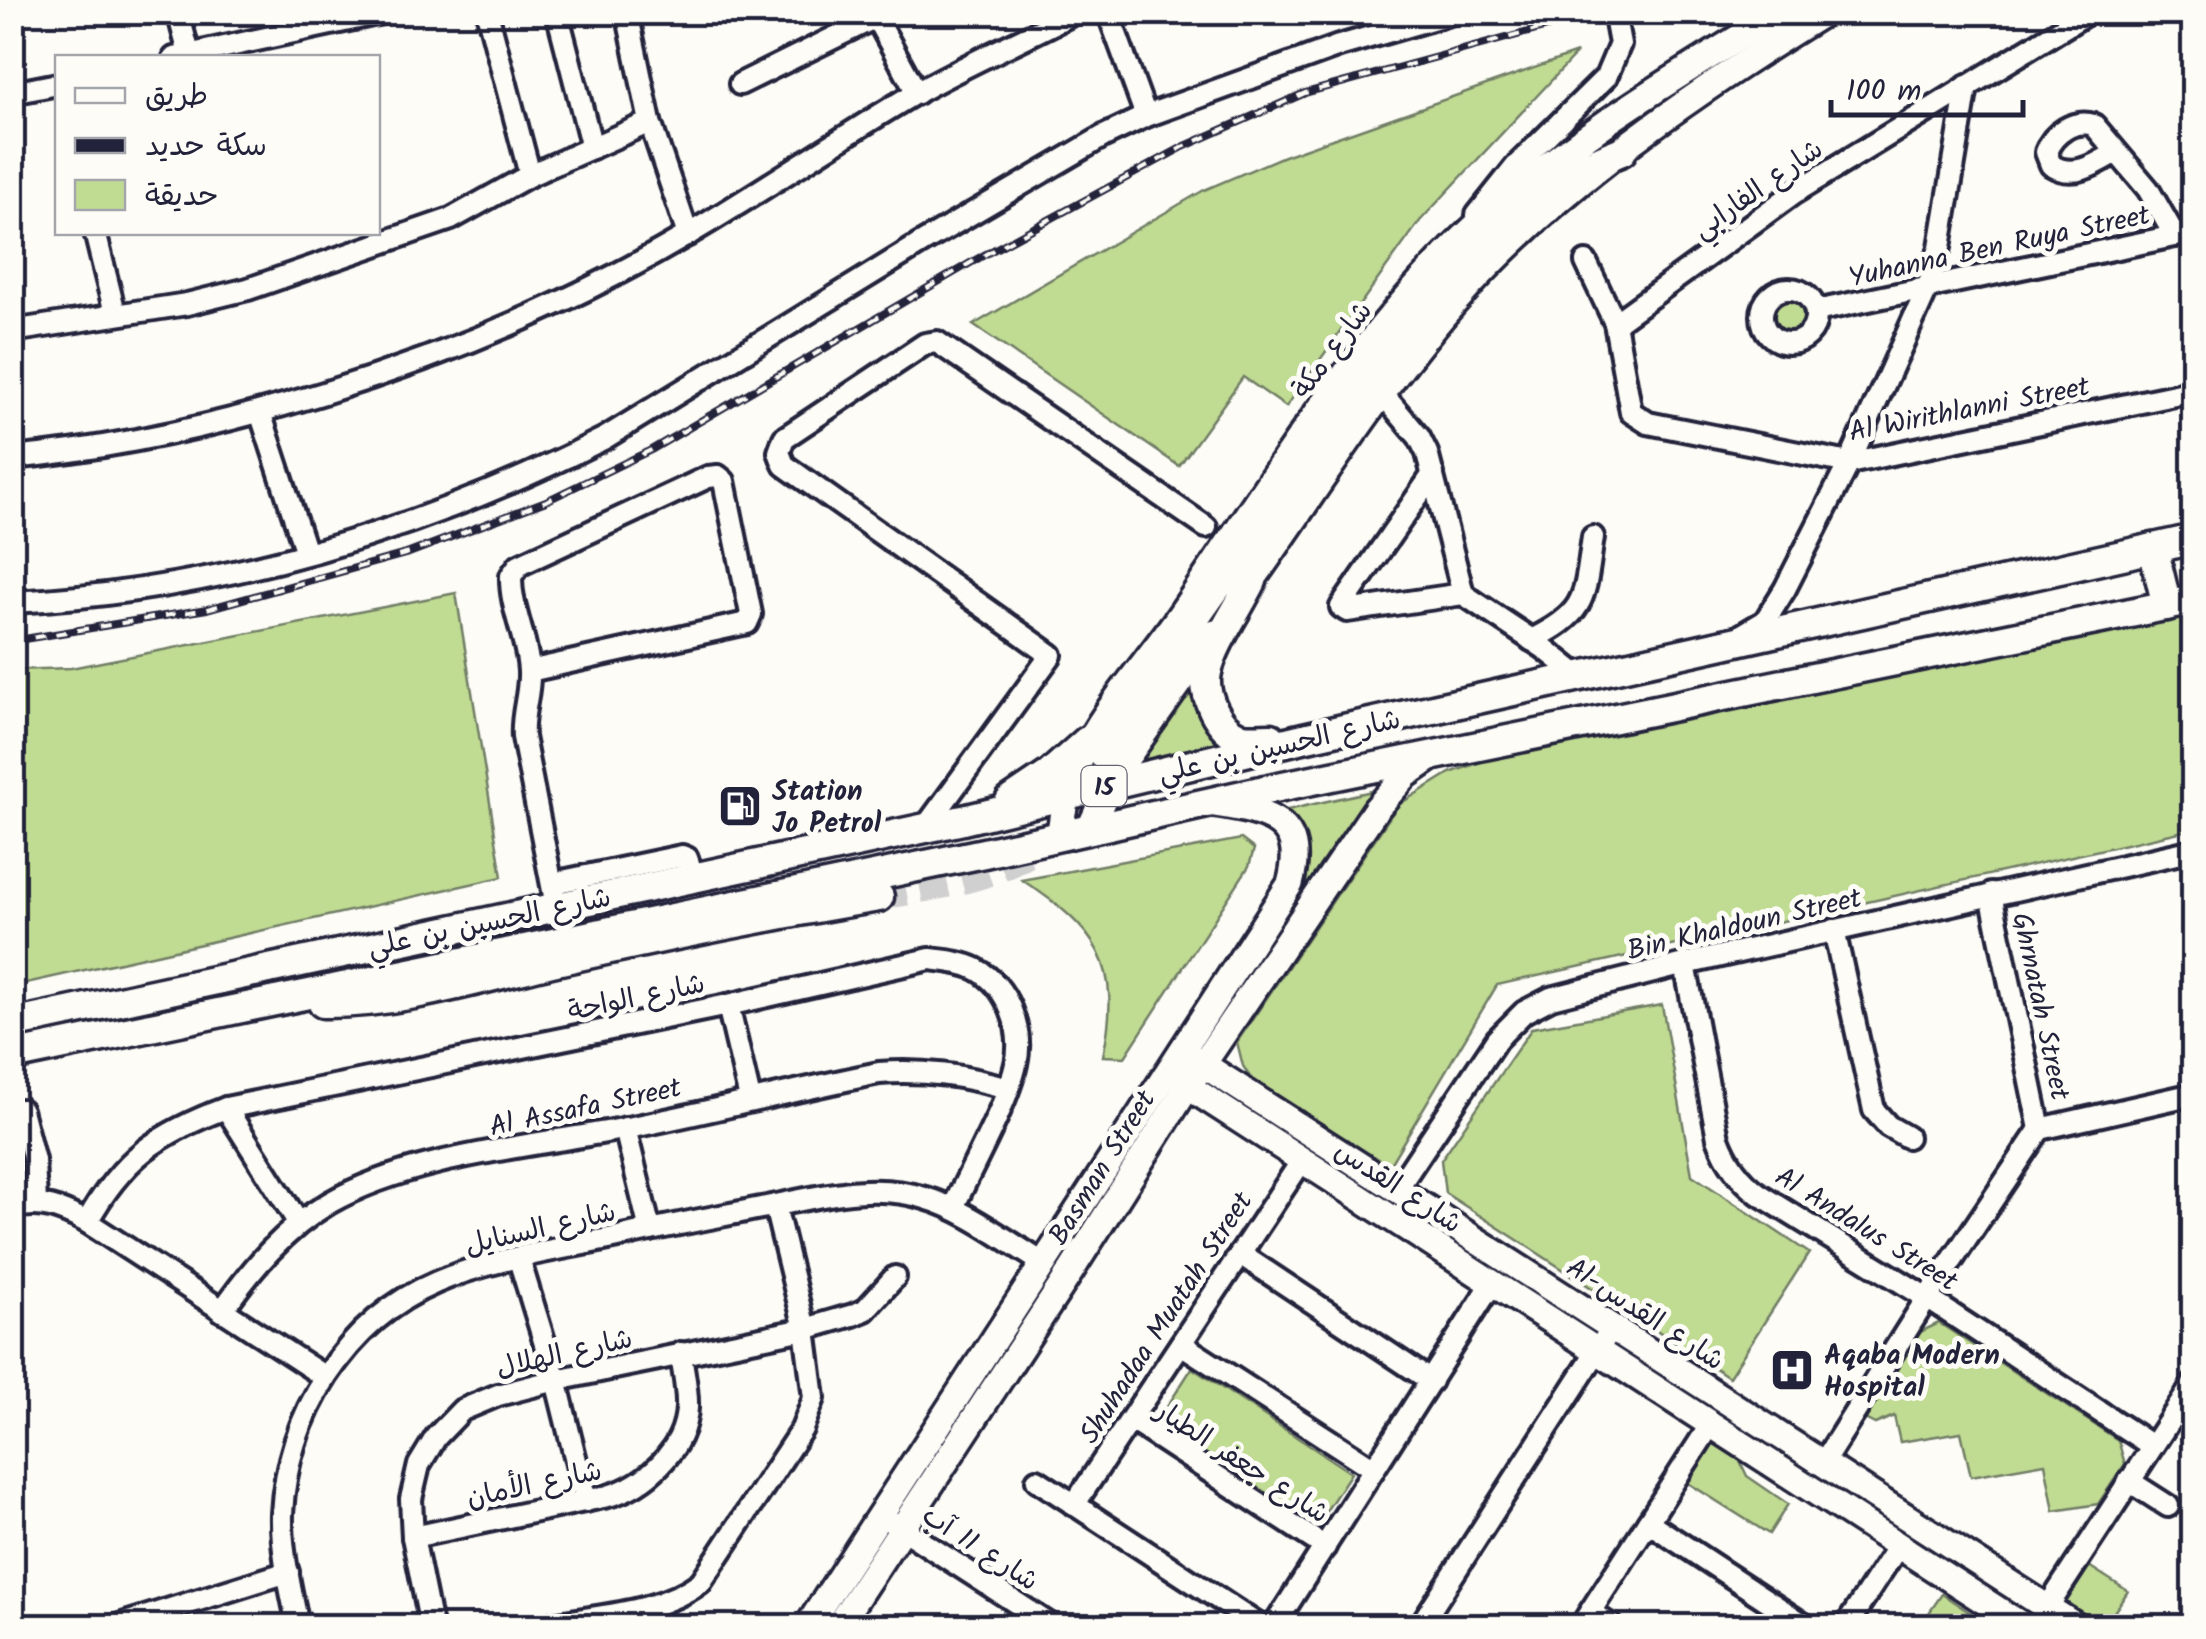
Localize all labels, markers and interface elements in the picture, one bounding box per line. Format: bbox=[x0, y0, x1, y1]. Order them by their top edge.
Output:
legend bbox=[55, 55, 380, 235]
scale bar bbox=[1831, 55, 2024, 117]
text: 100 m bbox=[1846, 68, 1921, 116]
text: طريق bbox=[145, 73, 208, 121]
text: سكة حديد bbox=[145, 123, 267, 171]
street label: شارع الفارابي bbox=[1684, 128, 1833, 252]
text: حديقة bbox=[145, 173, 219, 221]
street label: Yuhanna Ben Ruya Street bbox=[1845, 193, 2155, 301]
street label: شارع مكة bbox=[1281, 292, 1385, 409]
street label: Al Wirithlanni Street bbox=[1845, 365, 2095, 456]
street label: شارع الحسين بن علي bbox=[1154, 698, 1405, 797]
road number: 15 bbox=[1082, 766, 1126, 806]
place label: Station Jo Petrol bbox=[772, 770, 882, 847]
fuel station icon: Station Jo Petrol bbox=[717, 783, 763, 829]
street label: شارع الحسين بن علي bbox=[364, 876, 615, 971]
street label: Bin Khaldoun Street bbox=[1623, 876, 1867, 974]
street label: Ghrnatah Street bbox=[1998, 909, 2082, 1106]
street label: شارع الواحة bbox=[564, 962, 709, 1035]
street label: Al Assafa Street bbox=[485, 1066, 687, 1151]
street label: Basman Street bbox=[1038, 1081, 1169, 1255]
street label: شارع القدس bbox=[1325, 1130, 1471, 1246]
street label: Al Andalus Street bbox=[1765, 1156, 1967, 1305]
street label: Shuhadaa Muatah Street bbox=[1068, 1182, 1266, 1453]
street label: شارع السنايل bbox=[461, 1190, 621, 1269]
street label: Al-شارع القدس bbox=[1556, 1247, 1733, 1383]
street label: شارع الهلال bbox=[492, 1317, 637, 1392]
place label: Aqaba Modern Hospital bbox=[1824, 1334, 2000, 1411]
hospital icon: Aqaba Modern Hospital bbox=[1769, 1347, 1815, 1393]
street label: شارع جعفر الطيار bbox=[1144, 1389, 1338, 1536]
street label: شارع الأمان bbox=[463, 1449, 606, 1522]
street label: شارع 11 آب bbox=[912, 1494, 1047, 1604]

